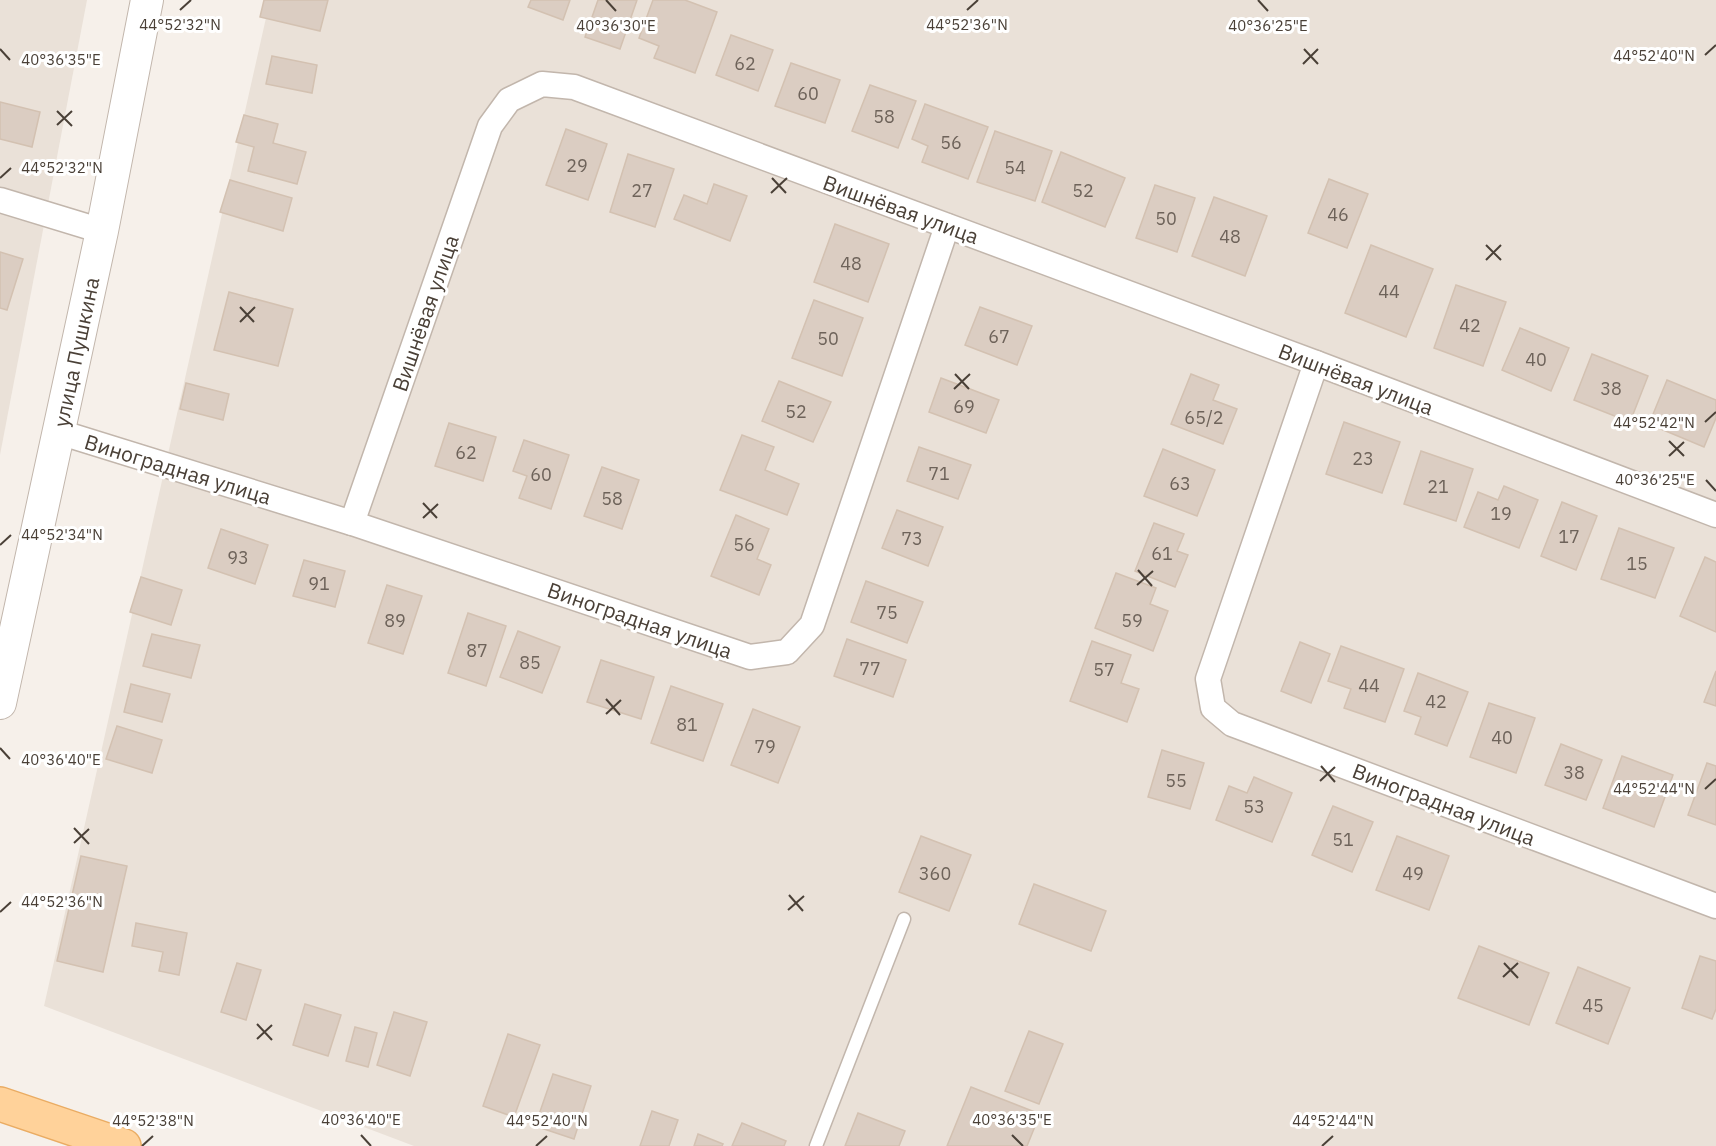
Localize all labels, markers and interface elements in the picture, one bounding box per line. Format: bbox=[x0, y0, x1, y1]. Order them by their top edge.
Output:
text: 44°52'32"N bbox=[139, 15, 221, 34]
text: 44°52'36"N bbox=[926, 15, 1008, 34]
text: 40°36'30"E bbox=[576, 16, 656, 35]
text: 40°36'25"E bbox=[1228, 16, 1308, 35]
text: 44°52'40"N bbox=[1613, 46, 1695, 65]
text: 40°36'35"E bbox=[21, 50, 101, 69]
house number: 62 bbox=[734, 52, 756, 75]
house number: 60 bbox=[797, 82, 819, 105]
house number: 58 bbox=[873, 105, 895, 128]
house number: 56 bbox=[940, 131, 962, 154]
house number: 29 bbox=[566, 154, 588, 177]
house number: 54 bbox=[1004, 156, 1026, 179]
text: 44°52'32"N bbox=[21, 158, 103, 177]
street label: Вишнёвая улица bbox=[819, 168, 983, 250]
house number: 27 bbox=[631, 179, 653, 202]
house number: 52 bbox=[1072, 179, 1094, 202]
house number: 46 bbox=[1327, 203, 1349, 226]
house number: 50 bbox=[1155, 207, 1177, 230]
house number: 48 bbox=[1219, 225, 1241, 248]
street label: Вишнёвая улица bbox=[385, 231, 465, 395]
house number: 48 bbox=[840, 252, 862, 275]
street label: улица Пушкина bbox=[46, 275, 106, 429]
house number: 44 bbox=[1378, 280, 1400, 303]
house number: 42 bbox=[1459, 314, 1481, 337]
house number: 67 bbox=[988, 325, 1010, 348]
house number: 50 bbox=[817, 327, 839, 350]
street label: Вишнёвая улица bbox=[1274, 337, 1438, 421]
house number: 40 bbox=[1525, 348, 1547, 371]
house number: 38 bbox=[1600, 377, 1622, 400]
house number: 69 bbox=[953, 395, 975, 418]
house number: 52 bbox=[785, 400, 807, 423]
house number: 65/2 bbox=[1184, 406, 1224, 429]
text: 44°52'42"N bbox=[1613, 413, 1695, 432]
street label: Виноградная улица bbox=[81, 427, 275, 511]
house number: 62 bbox=[455, 441, 477, 464]
house number: 23 bbox=[1352, 447, 1374, 470]
house number: 71 bbox=[928, 462, 950, 485]
house number: 60 bbox=[530, 463, 552, 486]
text: 40°36'25"E bbox=[1615, 470, 1695, 489]
house number: 63 bbox=[1169, 472, 1191, 495]
house number: 21 bbox=[1427, 475, 1449, 498]
house number: 58 bbox=[601, 487, 623, 510]
house number: 19 bbox=[1490, 502, 1512, 525]
text: 44°52'34"N bbox=[21, 525, 103, 544]
house number: 17 bbox=[1558, 525, 1580, 548]
house number: 73 bbox=[901, 527, 923, 550]
house number: 56 bbox=[733, 533, 755, 556]
house number: 61 bbox=[1151, 542, 1173, 565]
house number: 93 bbox=[227, 546, 249, 569]
house number: 15 bbox=[1626, 552, 1648, 575]
house number: 91 bbox=[308, 572, 330, 595]
street label: Виноградная улица bbox=[544, 575, 736, 665]
house number: 75 bbox=[876, 601, 898, 624]
house number: 89 bbox=[384, 609, 406, 632]
house number: 59 bbox=[1121, 609, 1143, 632]
house number: 87 bbox=[466, 639, 488, 662]
house number: 85 bbox=[519, 651, 541, 674]
house number: 77 bbox=[859, 657, 881, 680]
house number: 57 bbox=[1093, 658, 1115, 681]
house number: 44 bbox=[1358, 674, 1380, 697]
house number: 42 bbox=[1425, 690, 1447, 713]
house number: 81 bbox=[676, 713, 698, 736]
house number: 40 bbox=[1491, 726, 1513, 749]
house number: 79 bbox=[754, 735, 776, 758]
text: 40°36'40"E bbox=[21, 750, 101, 769]
street label: Виноградная улица bbox=[1349, 756, 1539, 852]
house number: 38 bbox=[1563, 761, 1585, 784]
house number: 55 bbox=[1165, 769, 1187, 792]
text: 44°52'44"N bbox=[1613, 779, 1695, 798]
house number: 53 bbox=[1243, 795, 1265, 818]
house number: 51 bbox=[1332, 828, 1354, 851]
house number: 360 bbox=[919, 862, 951, 885]
house number: 49 bbox=[1402, 862, 1424, 885]
text: 44°52'36"N bbox=[21, 892, 103, 911]
house number: 45 bbox=[1582, 994, 1604, 1017]
text: 40°36'40"E bbox=[321, 1110, 401, 1129]
text: 40°36'35"E bbox=[972, 1110, 1052, 1129]
text: 44°52'38"N bbox=[112, 1111, 194, 1130]
text: 44°52'40"N bbox=[506, 1111, 588, 1130]
text: 44°52'44"N bbox=[1292, 1111, 1374, 1130]

